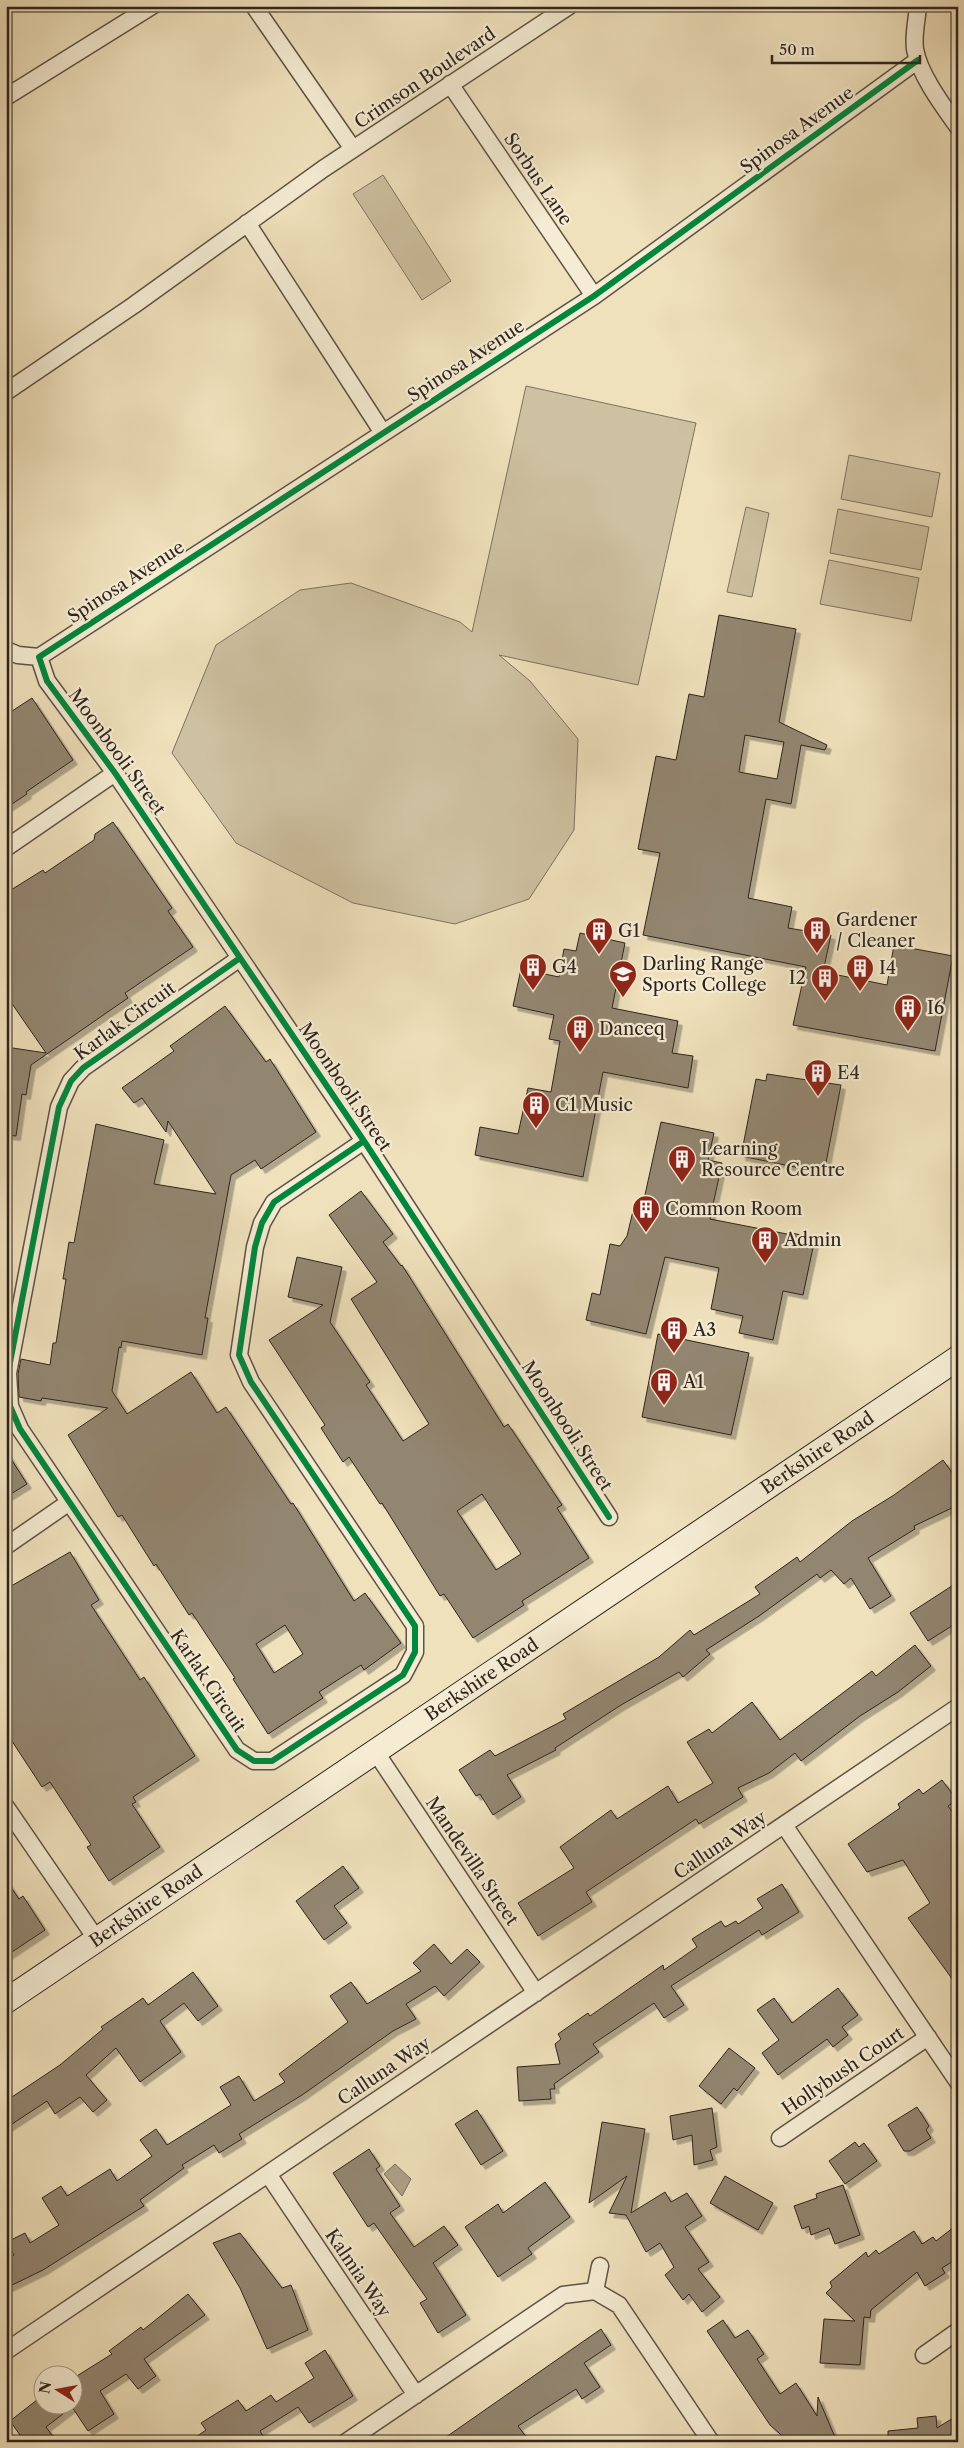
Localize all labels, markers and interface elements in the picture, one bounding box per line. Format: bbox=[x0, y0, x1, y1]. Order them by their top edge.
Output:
street label: Crimson Boulevard bbox=[350, 23, 500, 133]
scale bar bbox=[772, 32, 919, 64]
text: 50 m bbox=[779, 40, 815, 59]
street label: Spinosa Avenue bbox=[736, 81, 858, 179]
street label: Sorbus Lane bbox=[499, 129, 577, 229]
street label: Spinosa Avenue bbox=[403, 315, 529, 407]
street label: Spinosa Avenue bbox=[63, 536, 189, 628]
street label: Moonbooli Street bbox=[64, 685, 171, 820]
place label: Gardener / Cleaner bbox=[836, 909, 918, 952]
building icon: Gardener / Cleaner bbox=[802, 915, 832, 954]
building icon: G1 bbox=[584, 916, 614, 955]
place label: G1 bbox=[618, 920, 640, 942]
building icon: G4 bbox=[518, 952, 548, 991]
place label: Darling Range Sports College bbox=[642, 953, 767, 996]
building icon: I4 bbox=[845, 953, 875, 992]
place label: G4 bbox=[552, 956, 577, 978]
place label: I4 bbox=[879, 957, 896, 979]
school or university icon: Darling Range Sports College bbox=[608, 959, 638, 998]
building icon: I2 bbox=[810, 963, 840, 1002]
place label: I2 bbox=[789, 967, 806, 989]
street label: Karlak Circuit bbox=[70, 977, 180, 1065]
building icon: I6 bbox=[893, 993, 923, 1032]
place label: I6 bbox=[927, 997, 944, 1019]
building icon: Danceq bbox=[565, 1014, 595, 1053]
street label: Moonbooli Street bbox=[294, 1018, 397, 1156]
place label: Danceq bbox=[599, 1018, 665, 1040]
building icon: E4 bbox=[803, 1058, 833, 1097]
place label: E4 bbox=[837, 1062, 860, 1084]
building icon: C1 Music bbox=[521, 1090, 551, 1129]
place label: C1 Music bbox=[555, 1094, 633, 1116]
place label: Learning Resource Centre bbox=[701, 1138, 845, 1181]
building icon: Learning Resource Centre bbox=[667, 1144, 697, 1183]
building icon: Common Room bbox=[631, 1194, 661, 1233]
place label: Common Room bbox=[665, 1198, 803, 1220]
building icon: Admin bbox=[750, 1225, 780, 1264]
place label: Admin bbox=[783, 1229, 842, 1251]
building icon: A3 bbox=[659, 1315, 689, 1354]
place label: A3 bbox=[692, 1319, 716, 1341]
street label: Moonbooli Street bbox=[517, 1357, 618, 1496]
building icon: A1 bbox=[649, 1367, 679, 1406]
place label: A1 bbox=[682, 1371, 705, 1393]
street label: Berkshire Road bbox=[756, 1407, 878, 1499]
street label: Karlak Circuit bbox=[165, 1625, 251, 1737]
street label: Berkshire Road bbox=[421, 1634, 543, 1726]
street label: Mandevilla Street bbox=[421, 1792, 524, 1930]
street label: Calluna Way bbox=[670, 1805, 771, 1884]
street label: Berkshire Road bbox=[85, 1860, 207, 1952]
street label: Hollybush Court bbox=[778, 2022, 909, 2120]
street label: Calluna Way bbox=[334, 2031, 435, 2110]
street label: Kalmia Way bbox=[320, 2225, 396, 2322]
north arrow bbox=[32, 2366, 82, 2416]
text: N bbox=[35, 2380, 55, 2395]

